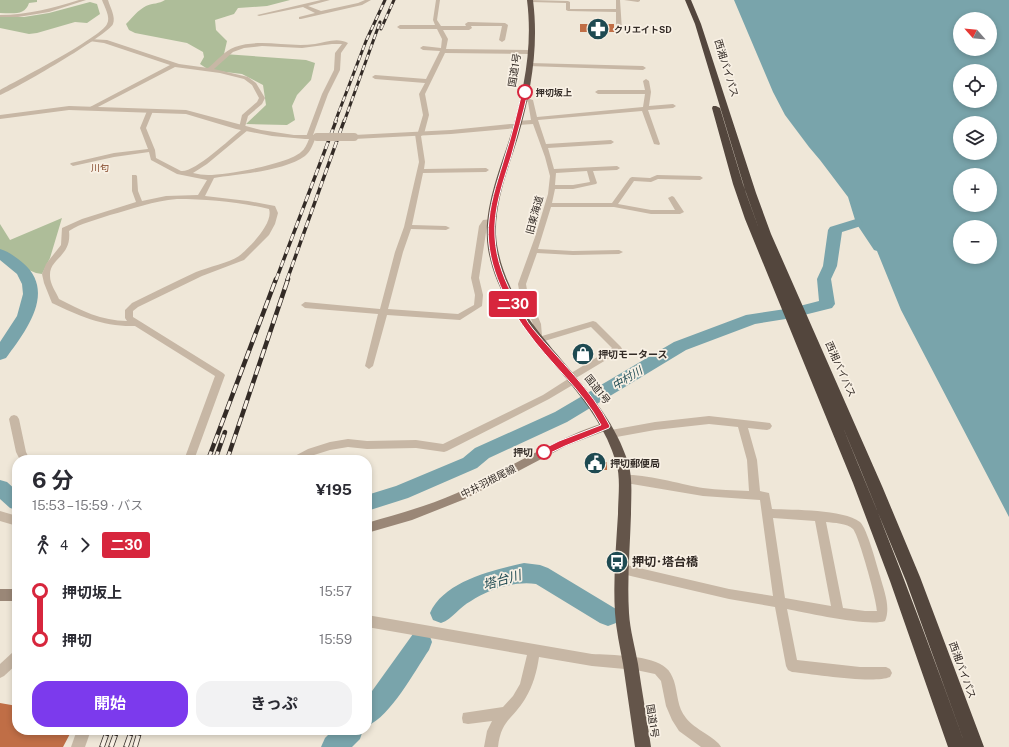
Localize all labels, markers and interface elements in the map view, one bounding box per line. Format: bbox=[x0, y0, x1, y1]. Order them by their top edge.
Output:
north arrow bbox=[953, 12, 997, 56]
map controls bbox=[953, 12, 997, 264]
pharmacy icon: クリエイトSD bbox=[585, 16, 611, 42]
place label: クリエイトSD bbox=[614, 24, 672, 35]
street label: 西湘バイパス bbox=[713, 38, 741, 98]
street label: 国道1号 bbox=[505, 52, 523, 88]
button: locate bbox=[953, 64, 997, 108]
marker: 押切坂上 bbox=[517, 84, 533, 100]
place label: 押切坂上 bbox=[536, 87, 572, 98]
button: layers bbox=[953, 116, 997, 160]
district label: 川匂 bbox=[91, 162, 109, 173]
button: + bbox=[953, 168, 997, 212]
street label: 旧東海道 bbox=[523, 194, 545, 236]
button: − bbox=[953, 220, 997, 264]
line badge: 二30 bbox=[490, 291, 536, 317]
text: 二30 bbox=[497, 296, 529, 312]
street label: 西湘バイパス bbox=[823, 339, 859, 399]
shop icon: 押切モータース bbox=[570, 341, 596, 367]
place label: 押切モータース bbox=[598, 348, 668, 360]
water label: 中村川 bbox=[610, 364, 645, 392]
street label: 国道1号 bbox=[583, 372, 613, 406]
marker: 押切 bbox=[536, 444, 552, 460]
place label: 押切 bbox=[513, 446, 533, 458]
public building icon: 押切郵便局 bbox=[582, 450, 608, 476]
place label: 押切郵便局 bbox=[610, 457, 660, 469]
street label: 中井羽根尾線 bbox=[459, 462, 517, 500]
text: 6 分 bbox=[32, 467, 74, 493]
text: ¥195 bbox=[316, 481, 352, 498]
text: 15:53 – 15:59 · バス bbox=[32, 498, 143, 513]
icon: walk bbox=[32, 534, 54, 556]
icon: forward bbox=[74, 534, 96, 556]
text: 二30 bbox=[110, 537, 142, 553]
text: 4 bbox=[60, 538, 68, 553]
bus stop icon: 押切･塔台橋 bbox=[604, 549, 630, 575]
place label: 押切･塔台橋 bbox=[632, 555, 699, 569]
water label: 塔台川 bbox=[481, 567, 525, 593]
text: 押切坂上 bbox=[62, 584, 122, 601]
text: 15:57 bbox=[319, 584, 352, 599]
text: 押切 bbox=[62, 632, 92, 649]
text: 15:59 bbox=[319, 632, 352, 647]
street label: 西湘バイパス bbox=[947, 640, 979, 700]
button: 開始 bbox=[32, 681, 188, 727]
button: きっぷ bbox=[196, 681, 352, 727]
street label: 国道1号 bbox=[644, 703, 662, 739]

